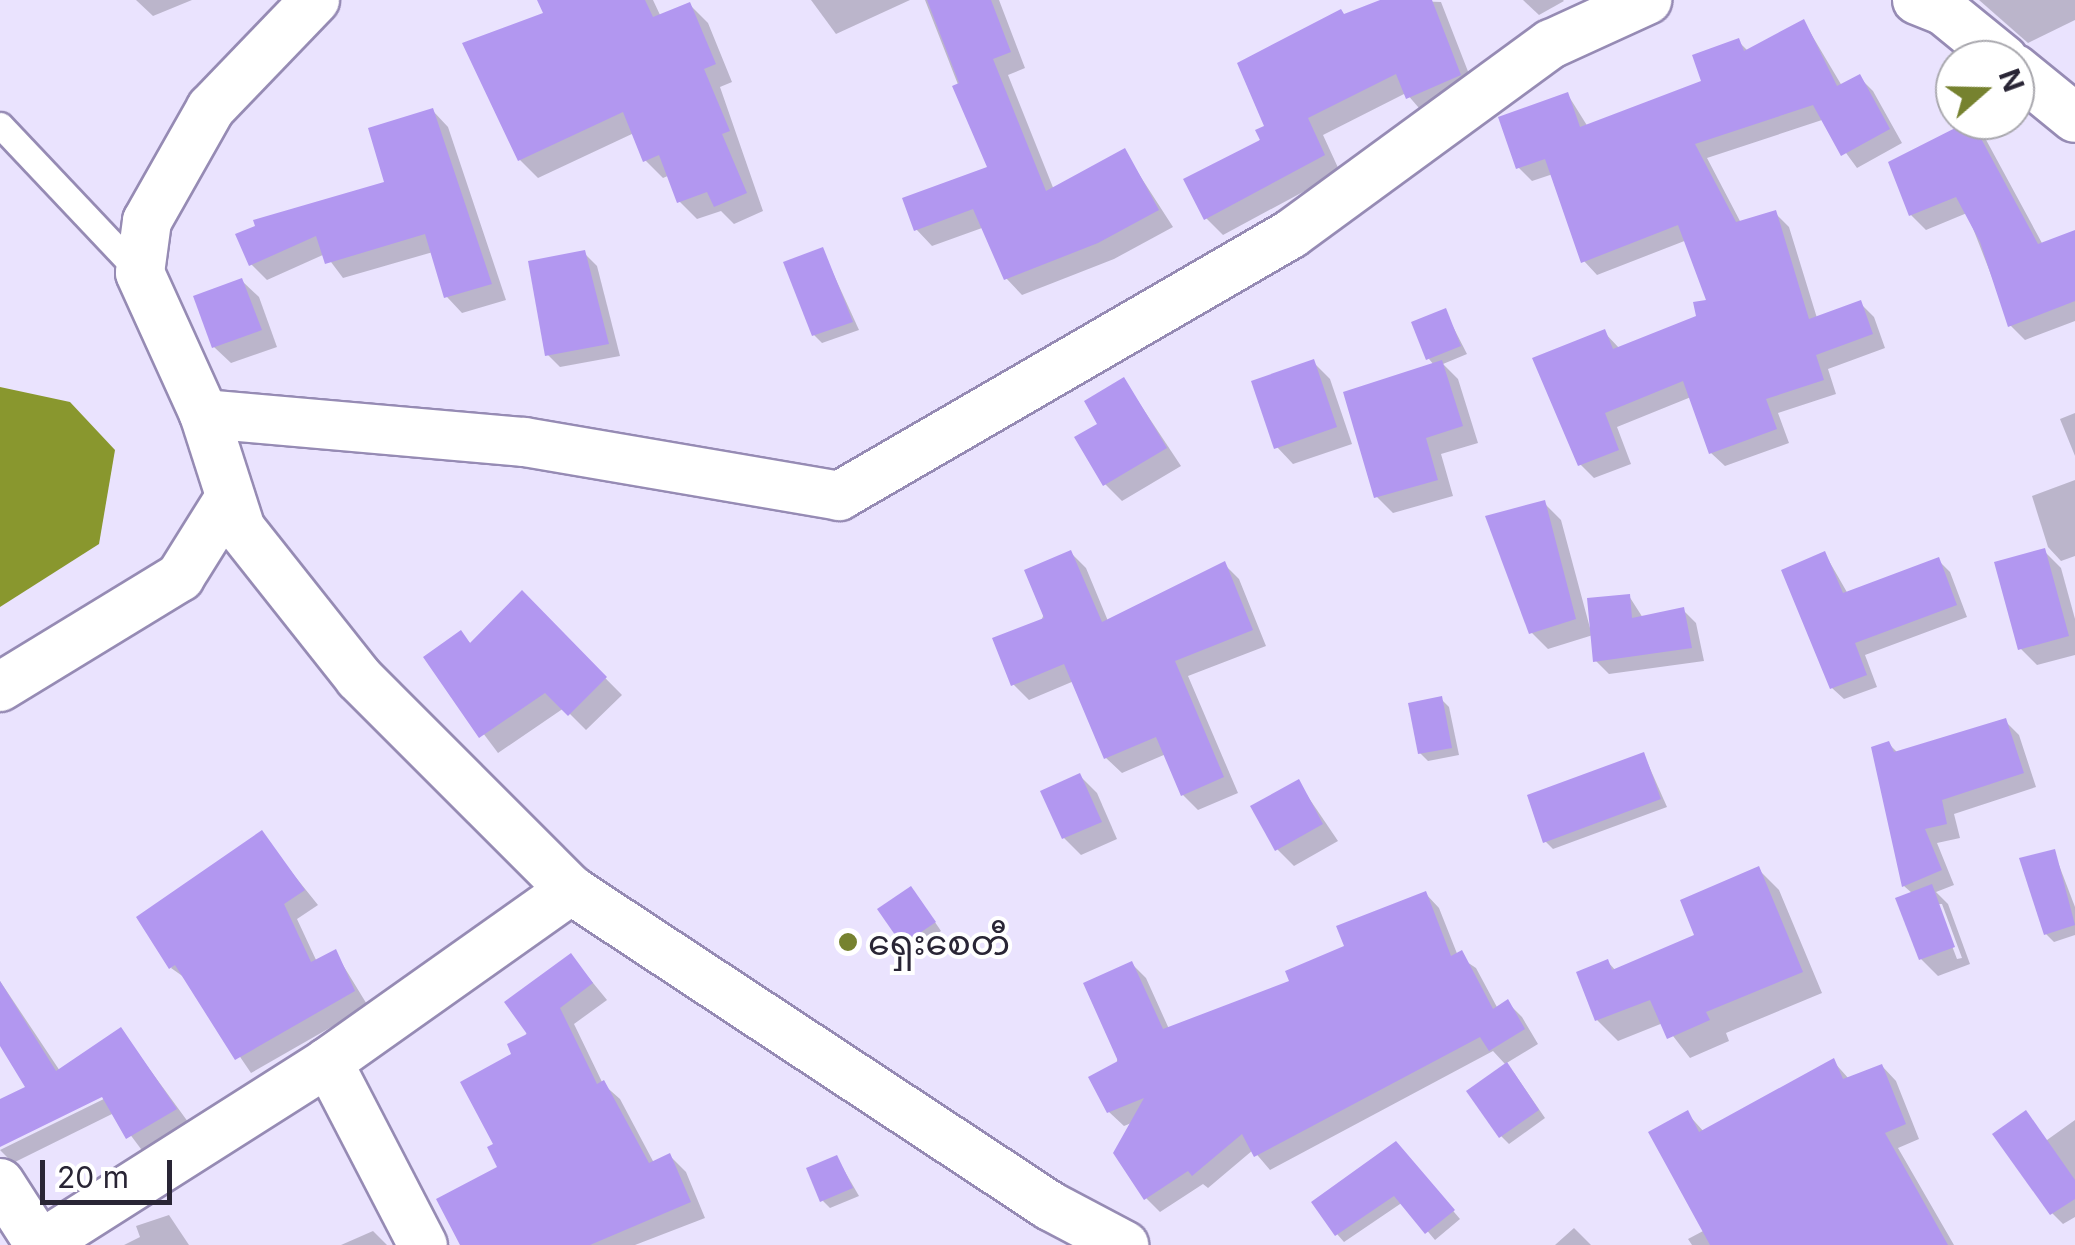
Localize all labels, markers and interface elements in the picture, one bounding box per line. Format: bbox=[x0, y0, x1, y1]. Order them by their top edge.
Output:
north arrow bbox=[1935, 40, 2035, 140]
text: N bbox=[1992, 65, 2031, 96]
place label: ရှေးစေတီ bbox=[868, 921, 1010, 963]
marker: ရှေးစေတီ bbox=[837, 931, 859, 953]
scale bar bbox=[45, 1140, 178, 1202]
text: 20 m bbox=[57, 1159, 129, 1195]

